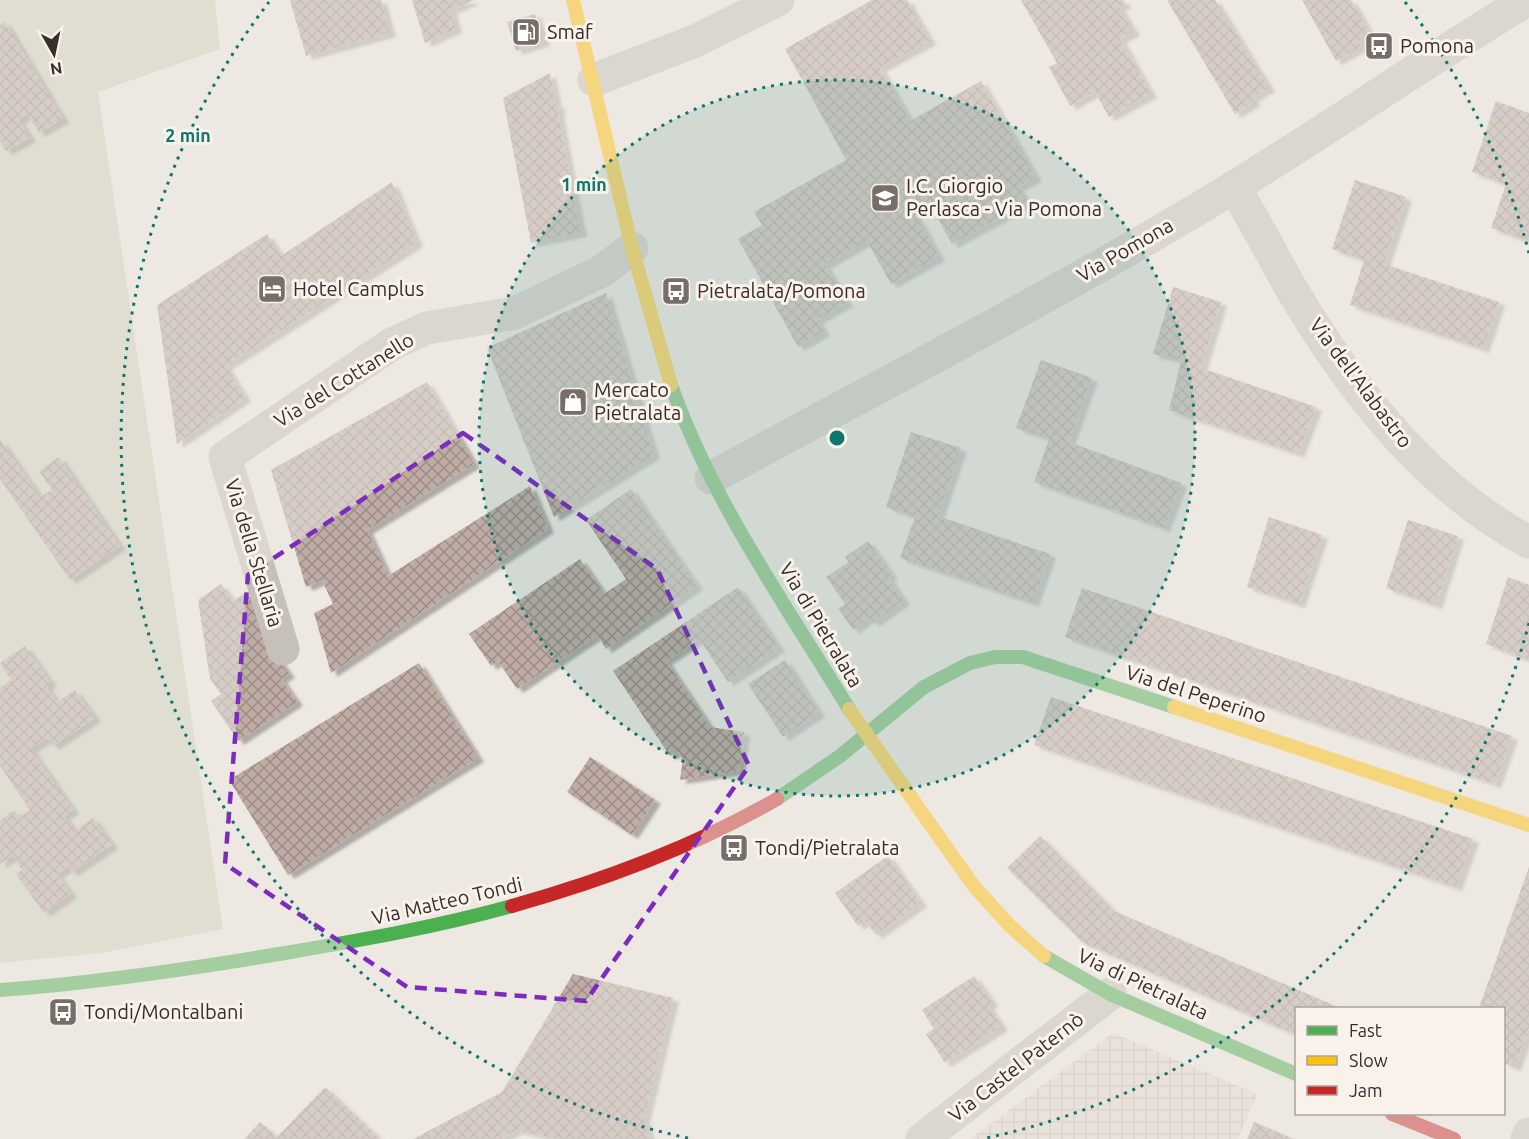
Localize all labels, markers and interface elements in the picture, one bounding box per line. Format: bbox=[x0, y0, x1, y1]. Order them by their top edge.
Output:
fuel station icon: Smaf bbox=[510, 16, 542, 48]
place label: Smaf bbox=[547, 20, 593, 43]
north arrow bbox=[24, 24, 84, 84]
bus stop icon: Pomona bbox=[1363, 30, 1395, 62]
place label: Pomona bbox=[1400, 34, 1474, 57]
text: N bbox=[49, 59, 64, 79]
text: 2 min bbox=[165, 125, 211, 145]
text: 1 min bbox=[561, 174, 607, 194]
place label: I.C. Giorgio Perlasca - Via Pomona bbox=[906, 174, 1102, 220]
school or university icon: I.C. Giorgio Perlasca - Via Pomona bbox=[869, 182, 901, 214]
street label: Via Pomona bbox=[1073, 213, 1177, 286]
hotel icon: Hotel Camplus bbox=[256, 273, 288, 305]
bus stop icon: Pietralata/Pomona bbox=[660, 275, 692, 307]
place label: Hotel Camplus bbox=[293, 277, 424, 300]
place label: Pietralata/Pomona bbox=[697, 279, 866, 302]
street label: Via dell'Alabastro bbox=[1305, 313, 1418, 452]
street label: Via del Cottanello bbox=[270, 327, 418, 432]
place label: Mercato Pietralata bbox=[594, 378, 681, 424]
shop icon: Mercato Pietralata bbox=[557, 386, 589, 418]
centre of rings bbox=[827, 428, 847, 448]
street label: Via della Stellaria bbox=[221, 476, 288, 630]
street label: Via di Pietralata bbox=[775, 558, 868, 691]
street label: Via del Peperino bbox=[1123, 660, 1269, 727]
bus stop icon: Tondi/Pietralata bbox=[718, 832, 750, 864]
place label: Tondi/Pietralata bbox=[755, 836, 899, 859]
street label: Via Matteo Tondi bbox=[369, 872, 524, 929]
street label: Via di Pietralata bbox=[1074, 943, 1212, 1024]
bus stop icon: Tondi/Montalbani bbox=[47, 996, 79, 1028]
place label: Tondi/Montalbani bbox=[84, 1000, 243, 1023]
street label: Via Castel Paternò bbox=[944, 1007, 1088, 1126]
legend bbox=[1295, 1007, 1505, 1115]
text: Fast bbox=[1349, 1020, 1382, 1040]
text: Slow bbox=[1349, 1050, 1388, 1070]
text: Jam bbox=[1349, 1080, 1383, 1100]

